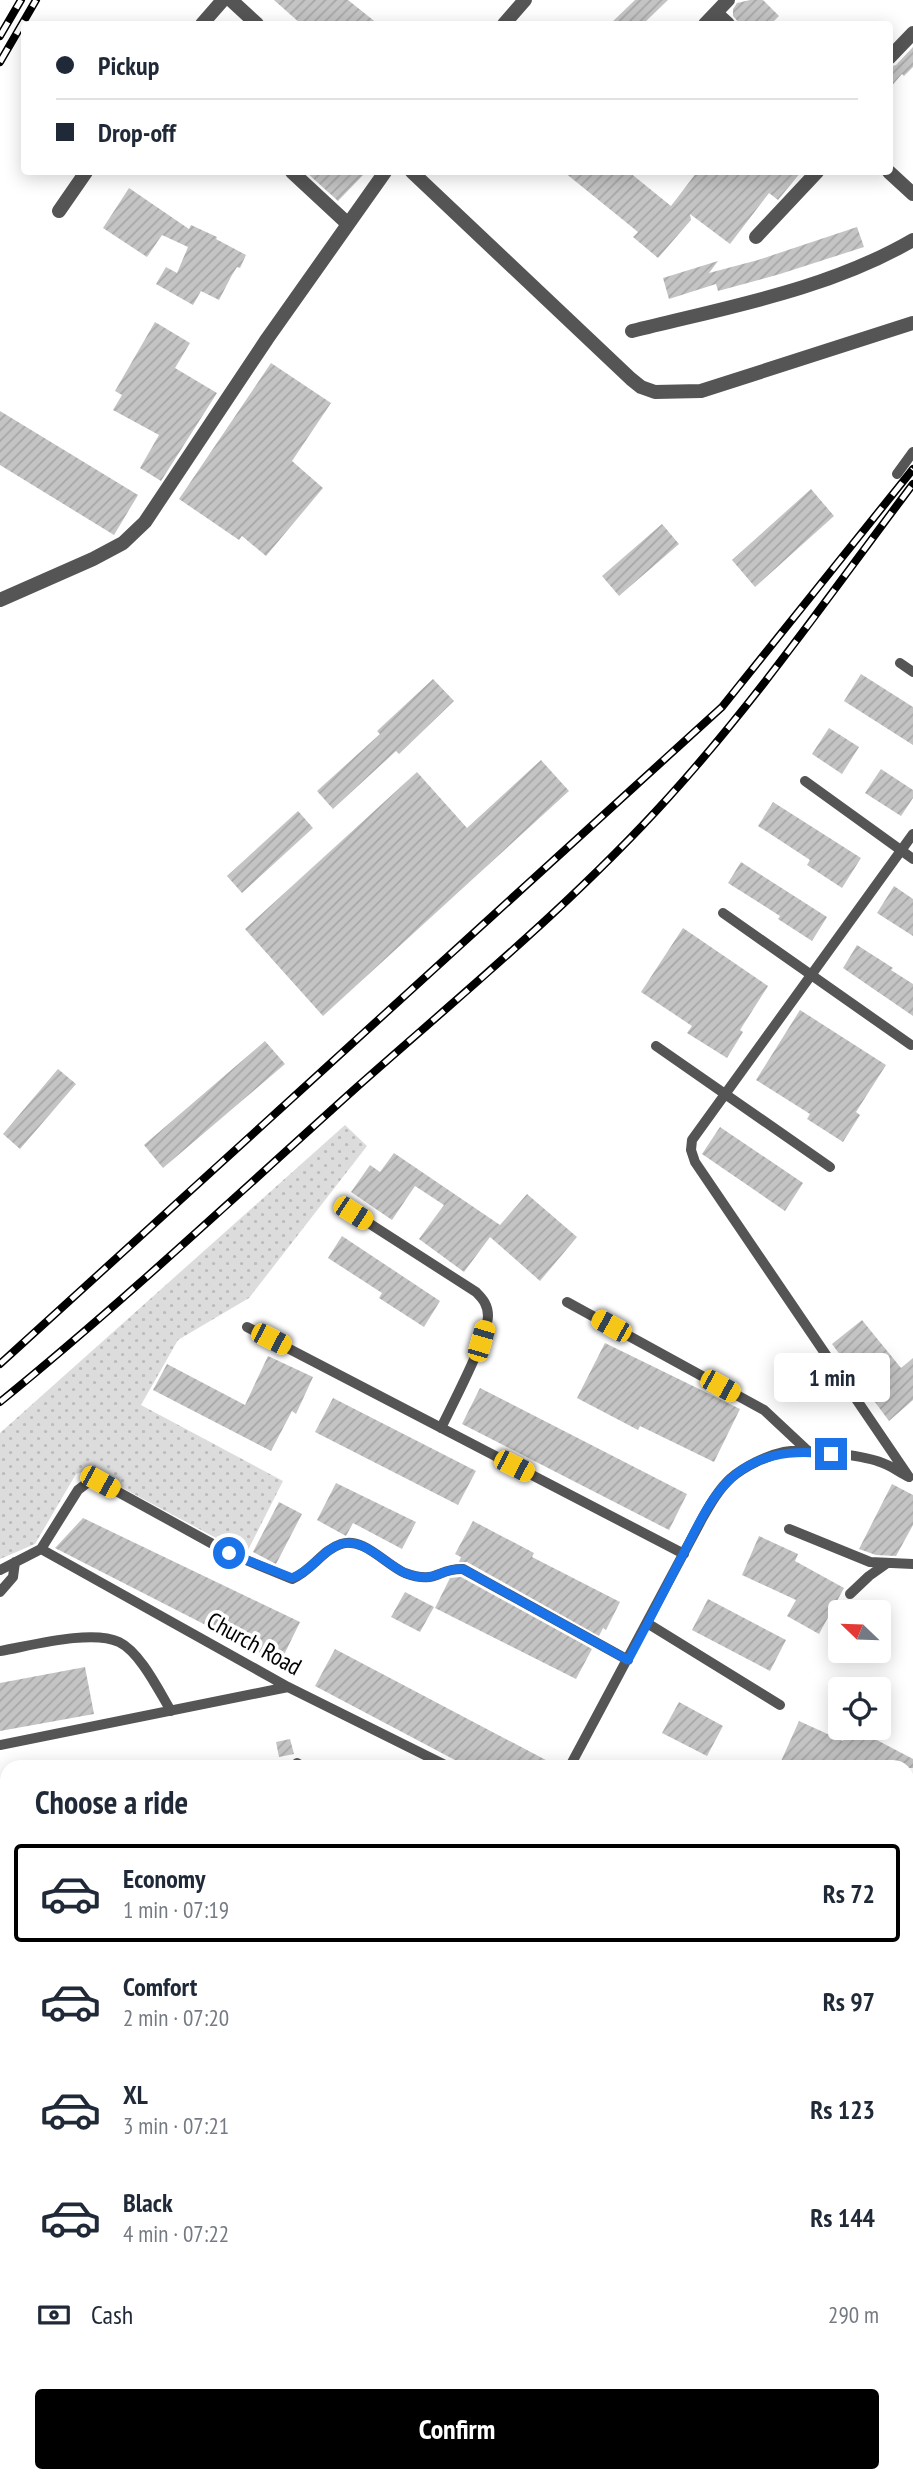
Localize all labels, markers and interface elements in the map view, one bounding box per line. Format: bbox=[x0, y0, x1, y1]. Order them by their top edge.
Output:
text: Pickup bbox=[98, 49, 159, 82]
text: Drop-off bbox=[98, 116, 176, 149]
car bbox=[330, 1193, 377, 1233]
car bbox=[588, 1307, 635, 1345]
car bbox=[466, 1318, 497, 1364]
car bbox=[248, 1320, 295, 1358]
callout: 1 min bbox=[773, 1352, 889, 1402]
text: 1 min bbox=[809, 1363, 855, 1392]
car bbox=[697, 1367, 744, 1405]
route end bbox=[815, 1438, 847, 1470]
car bbox=[491, 1447, 538, 1485]
car bbox=[77, 1463, 124, 1501]
route start bbox=[213, 1537, 245, 1569]
north arrow bbox=[828, 1600, 891, 1662]
map controls bbox=[828, 1600, 891, 1740]
street label: Church Road bbox=[201, 1605, 307, 1682]
button: locate bbox=[828, 1677, 891, 1740]
text: Choose a ride bbox=[35, 1781, 188, 1823]
icon: car bbox=[39, 1862, 102, 1925]
text: Economy bbox=[123, 1862, 205, 1895]
text: Rs 72 bbox=[823, 1877, 875, 1910]
text: 1 min · 07:19 bbox=[123, 1895, 229, 1924]
icon: car bbox=[39, 1970, 102, 2033]
text: Comfort bbox=[123, 1970, 197, 2003]
text: Rs 97 bbox=[823, 1985, 875, 2018]
text: 2 min · 07:20 bbox=[123, 2003, 229, 2032]
icon: car bbox=[39, 2078, 102, 2141]
text: XL bbox=[123, 2078, 148, 2111]
text: Rs 123 bbox=[810, 2093, 875, 2126]
text: 3 min · 07:21 bbox=[123, 2111, 229, 2140]
icon: car bbox=[39, 2186, 102, 2249]
text: Black bbox=[123, 2186, 173, 2219]
text: Rs 144 bbox=[810, 2201, 875, 2234]
text: 4 min · 07:22 bbox=[123, 2219, 229, 2248]
icon: cash bbox=[35, 2296, 73, 2334]
text: Cash bbox=[91, 2298, 133, 2331]
text: 290 m bbox=[828, 2300, 879, 2329]
button: Confirm bbox=[35, 2389, 879, 2469]

